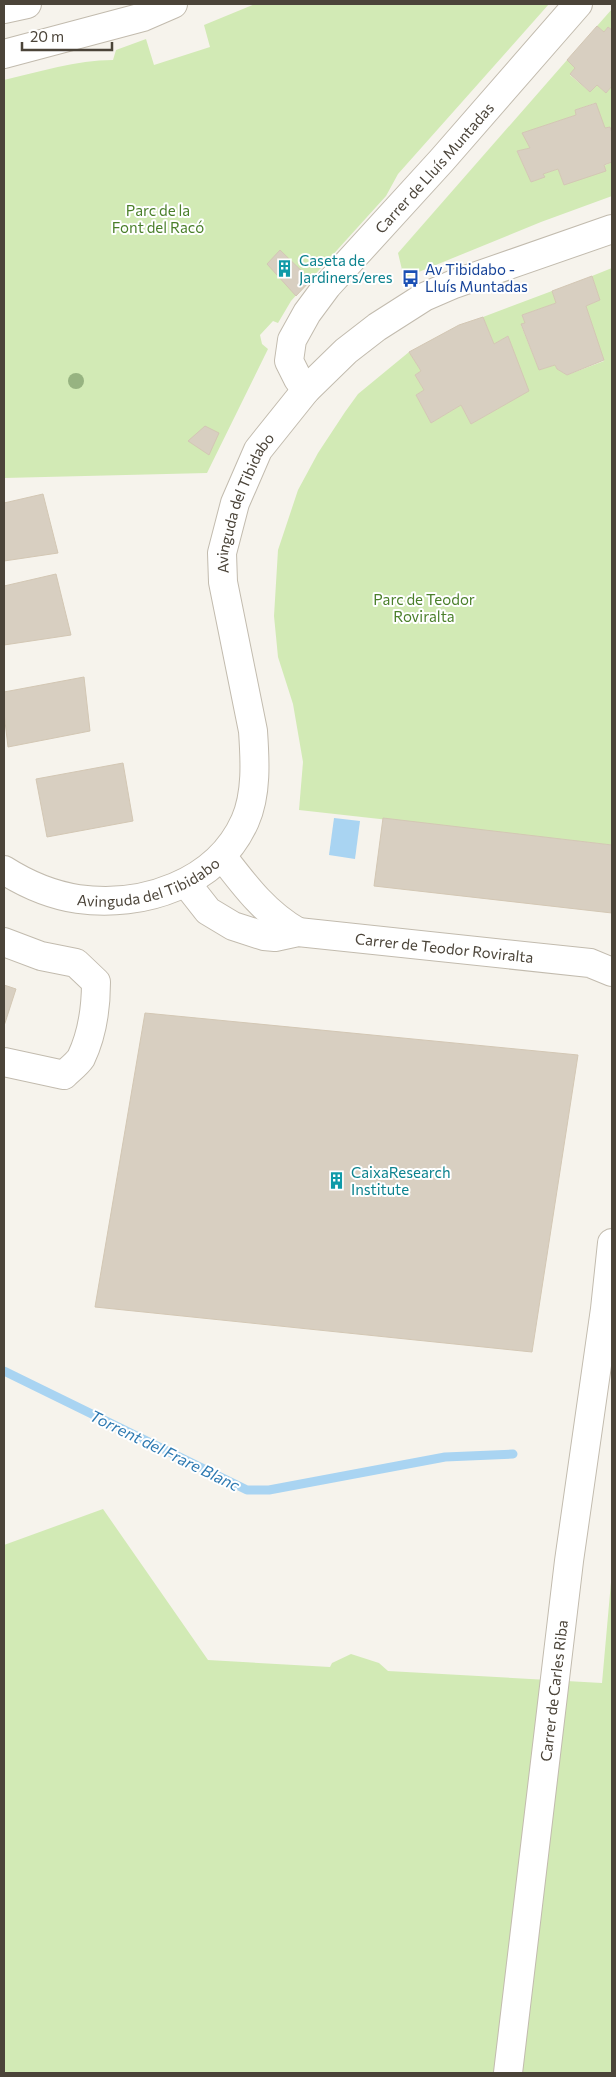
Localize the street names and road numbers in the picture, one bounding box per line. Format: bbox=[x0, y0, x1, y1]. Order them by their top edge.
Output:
street label: Carrer de Lluís Muntadas bbox=[371, 98, 497, 237]
street label: Avinguda del Tibidabo bbox=[213, 429, 277, 574]
street label: Avinguda del Tibidabo bbox=[76, 853, 223, 910]
street label: Carrer de Teodor Roviralta bbox=[354, 929, 534, 966]
street label: Carrer de Carles Riba bbox=[536, 1619, 571, 1762]

